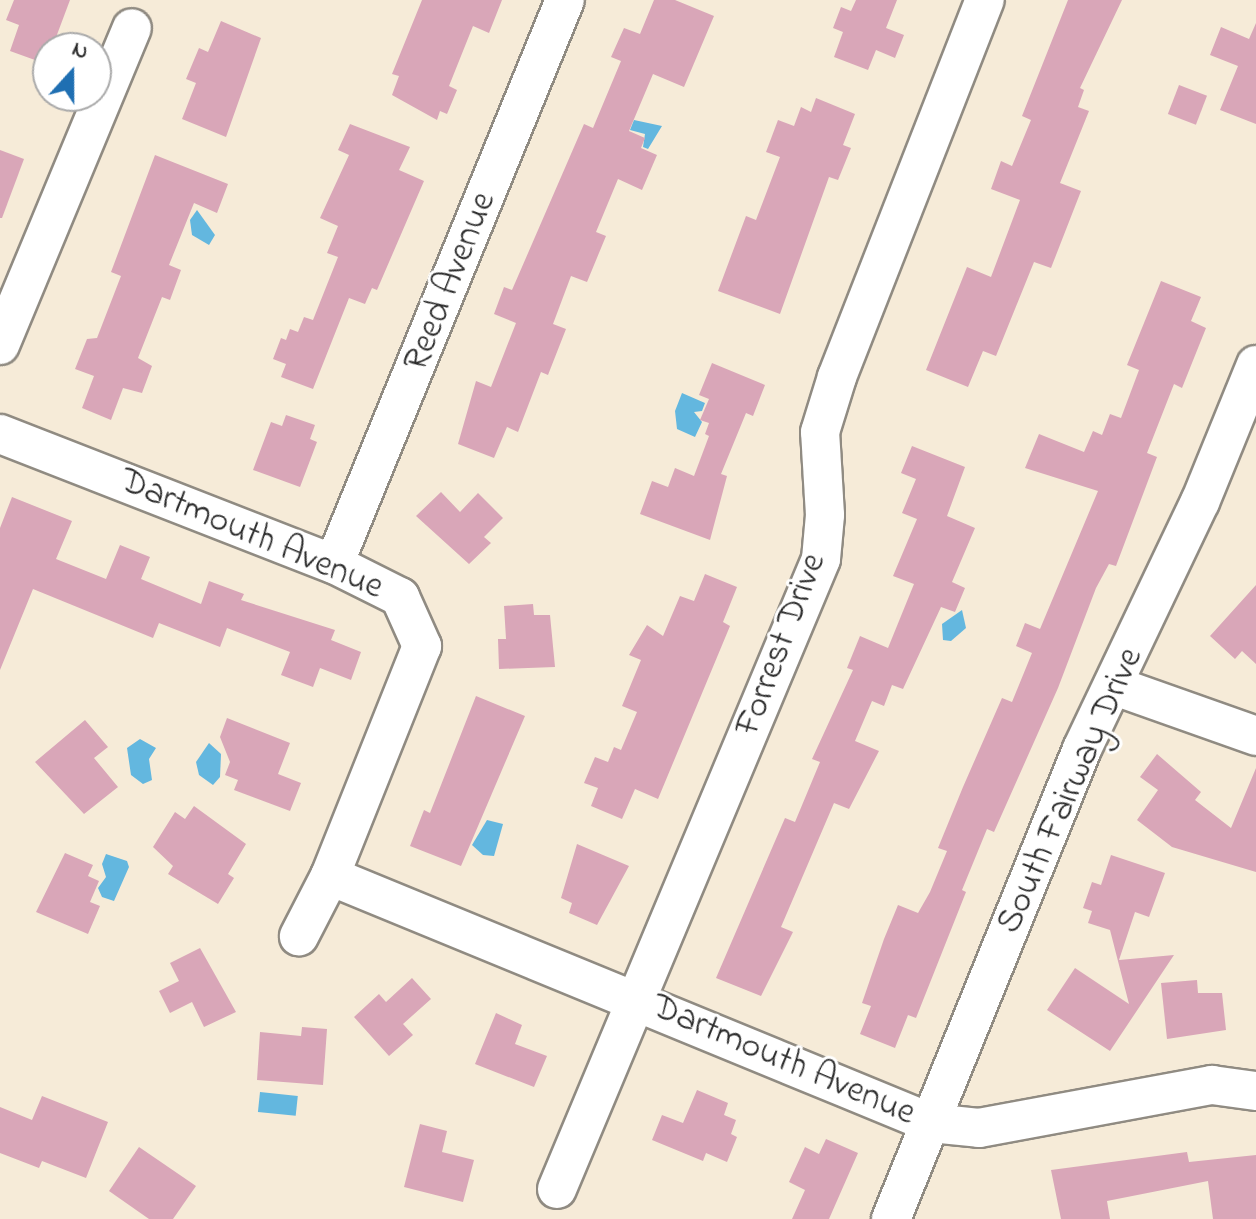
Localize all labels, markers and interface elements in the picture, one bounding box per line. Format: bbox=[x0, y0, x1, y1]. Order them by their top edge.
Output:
north arrow bbox=[32, 32, 112, 112]
text: N bbox=[67, 34, 93, 69]
street label: Reed Avenue bbox=[396, 186, 506, 378]
street label: Dartmouth Avenue bbox=[113, 460, 389, 610]
street label: Forrest Drive bbox=[727, 548, 837, 742]
street label: South Fairway Drive bbox=[989, 641, 1153, 941]
street label: Dartmouth Avenue bbox=[645, 986, 921, 1136]

